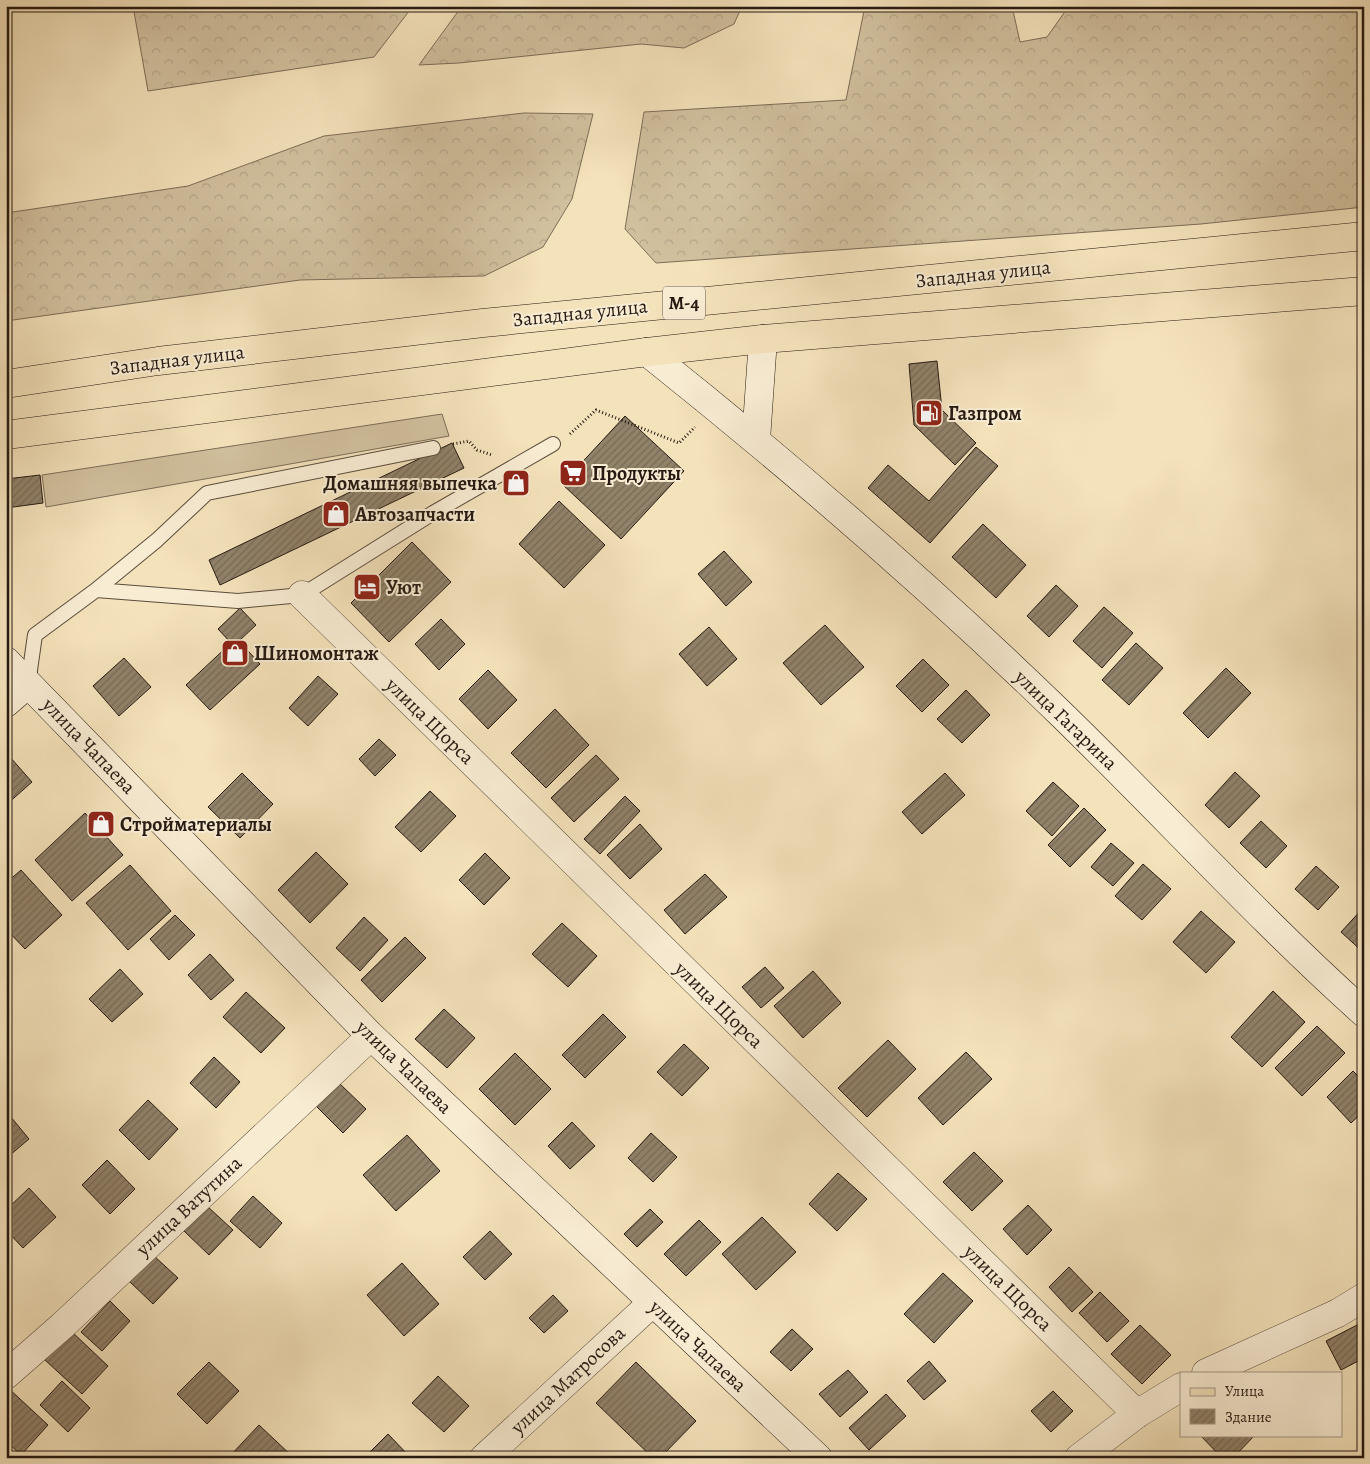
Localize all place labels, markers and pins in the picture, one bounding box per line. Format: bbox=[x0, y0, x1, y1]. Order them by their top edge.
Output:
fuel station icon: Газпром bbox=[914, 398, 944, 428]
place label: Газпром bbox=[948, 400, 1022, 427]
supermarket icon: Продукты bbox=[558, 458, 588, 488]
place label: Продукты bbox=[592, 460, 681, 487]
shop icon: Домашняя выпечка bbox=[501, 468, 531, 498]
place label: Домашняя выпечка bbox=[323, 470, 497, 497]
shop icon: Автозапчасти bbox=[321, 499, 351, 529]
place label: Автозапчасти bbox=[354, 501, 475, 528]
hotel icon: Уют bbox=[352, 572, 382, 602]
place label: Уют bbox=[386, 574, 421, 601]
shop icon: Шиномонтаж bbox=[220, 638, 250, 668]
place label: Шиномонтаж bbox=[254, 640, 379, 667]
shop icon: Стройматериалы bbox=[86, 809, 116, 839]
place label: Стройматериалы bbox=[120, 811, 272, 838]

